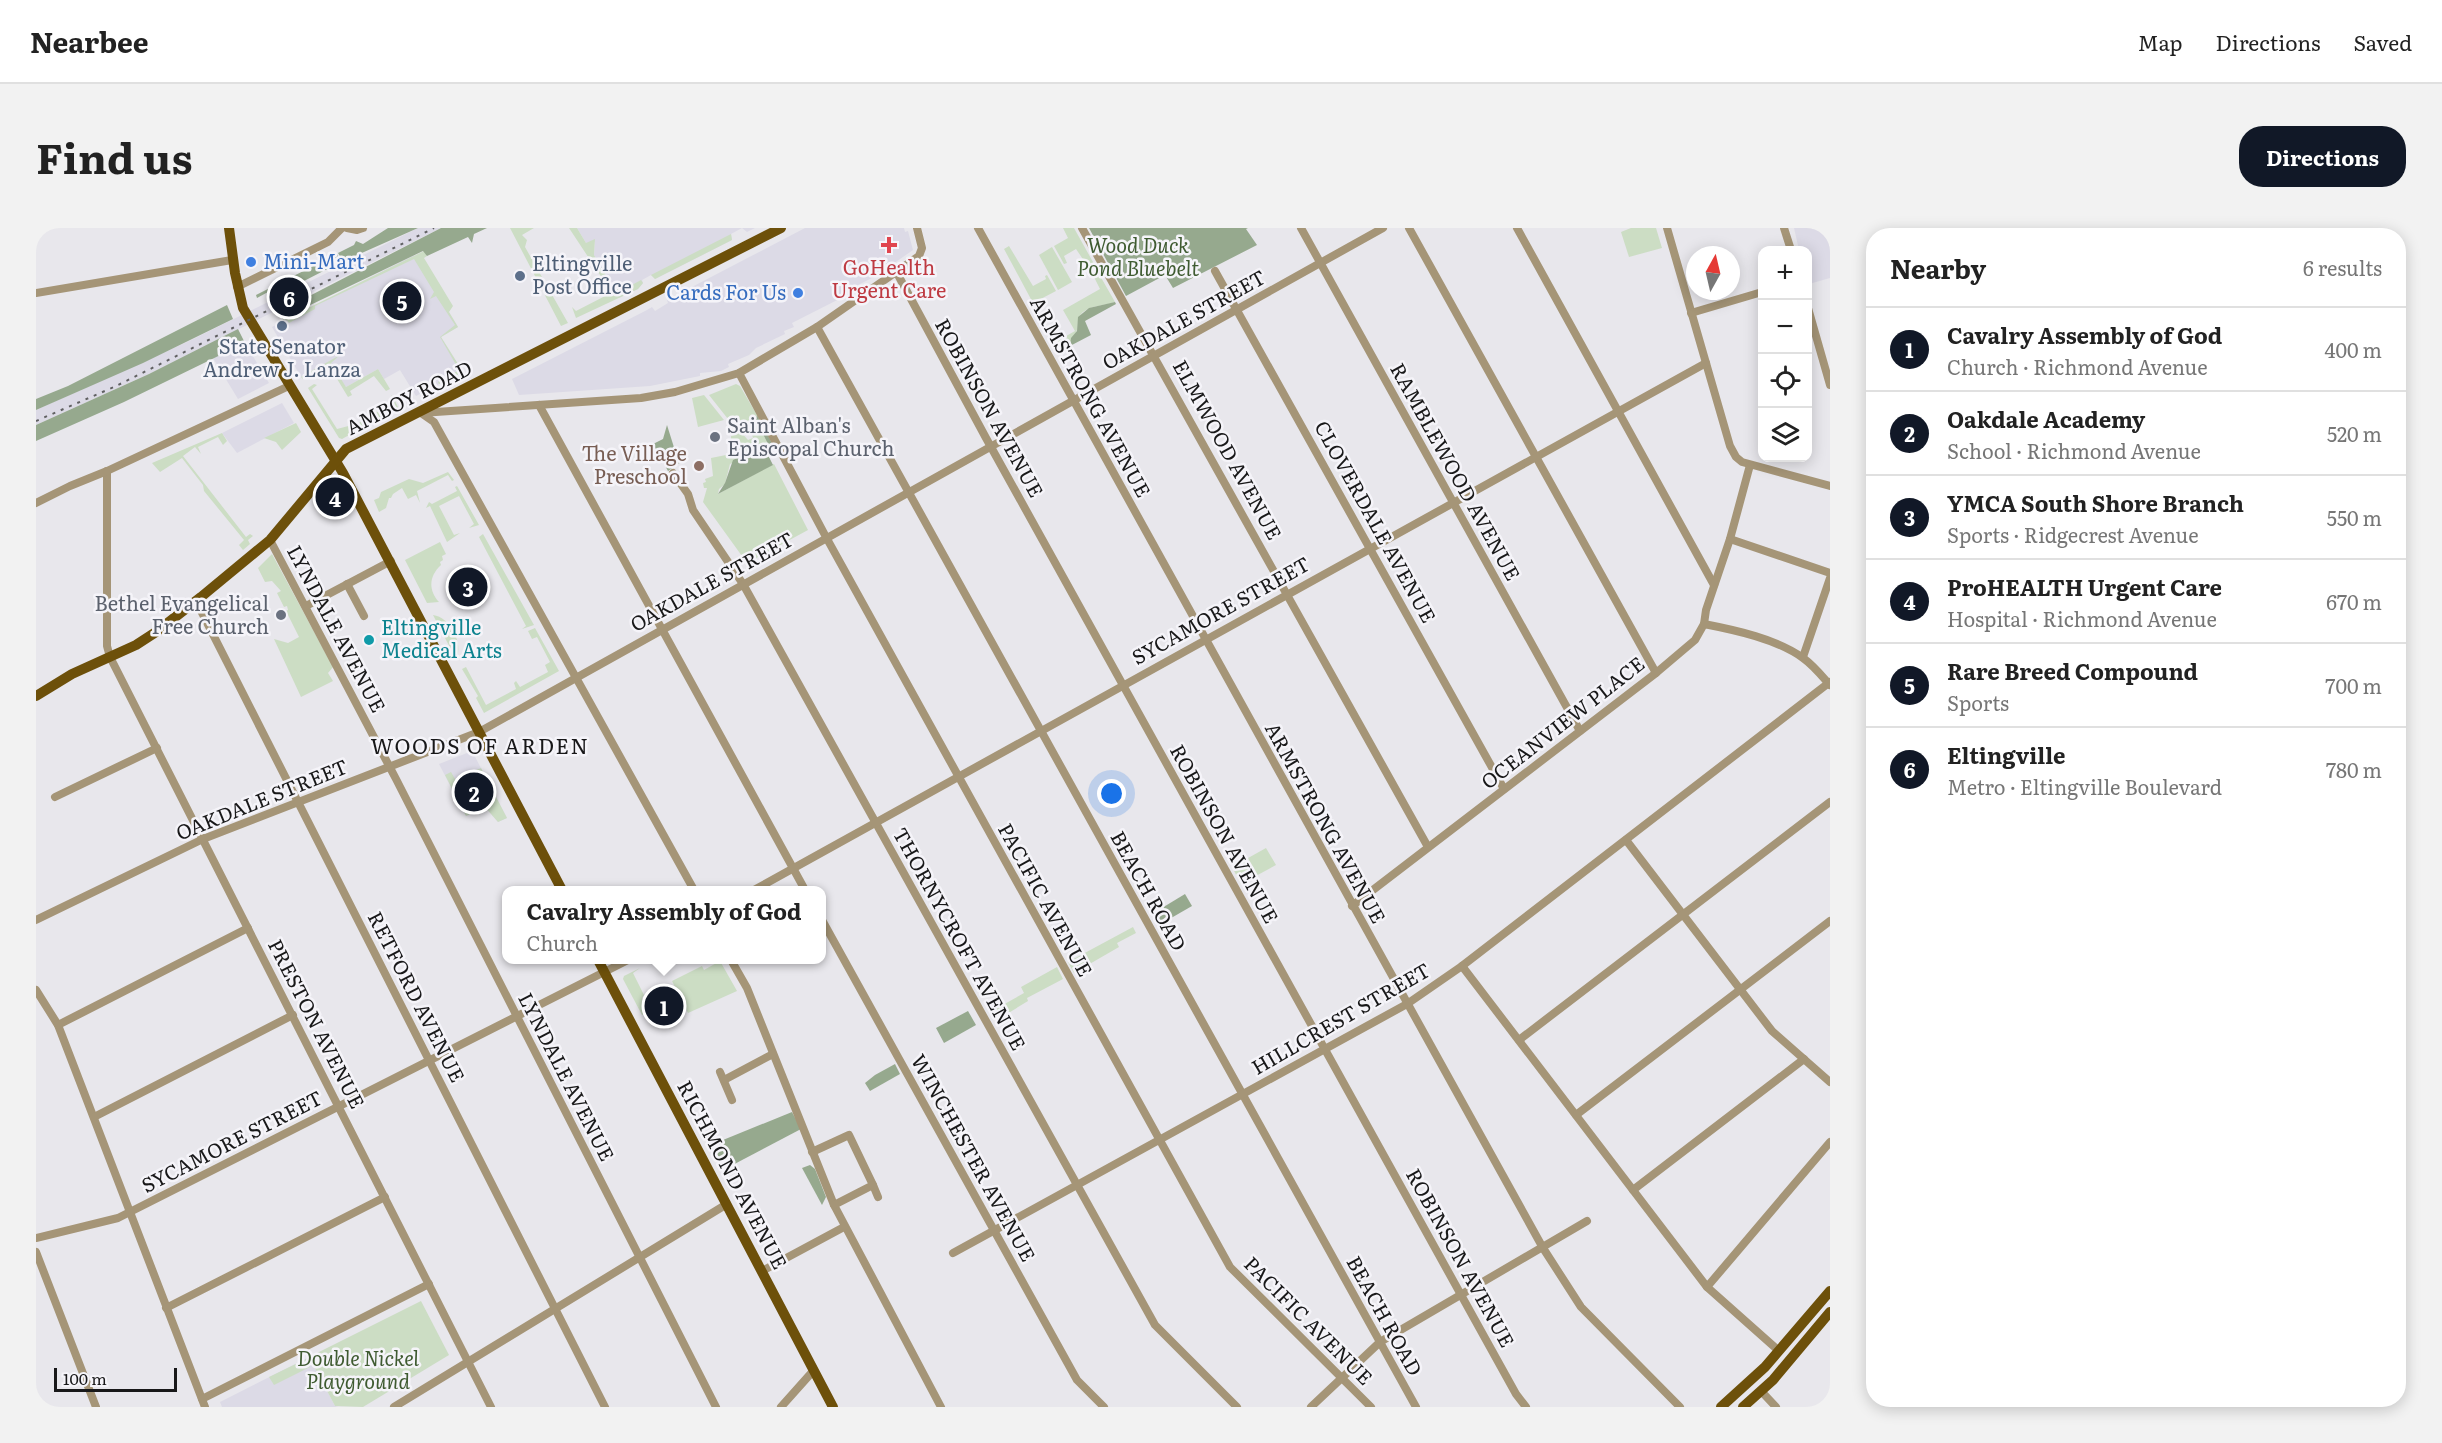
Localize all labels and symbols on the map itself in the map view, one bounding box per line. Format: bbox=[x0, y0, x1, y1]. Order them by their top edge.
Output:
park label: Wood Duck Pond Bluebelt bbox=[1077, 229, 1199, 282]
marker: GoHealth Urgent Care bbox=[880, 236, 898, 254]
place label: Mini-Mart bbox=[263, 245, 364, 275]
north arrow bbox=[1686, 246, 1740, 300]
place label: Eltingville Post Office bbox=[532, 247, 632, 300]
place label: GoHealth Urgent Care bbox=[832, 251, 946, 304]
marker: Mini-Mart bbox=[244, 255, 258, 269]
street label: OAKDALE STREET bbox=[1096, 261, 1270, 376]
marker: Eltingville Post Office bbox=[513, 269, 527, 283]
pin: 6 bbox=[270, 274, 308, 320]
place label: Cards For Us bbox=[666, 276, 786, 306]
pin: 5 bbox=[382, 278, 422, 324]
marker: Cards For Us bbox=[791, 286, 805, 300]
street label: ARMSTRONG AVENUE bbox=[1024, 290, 1160, 502]
street label: ROBINSON AVENUE bbox=[929, 312, 1052, 502]
marker: State Senator Andrew J. Lanza bbox=[275, 319, 289, 333]
place label: State Senator Andrew J. Lanza bbox=[203, 330, 361, 383]
street label: AMBOY ROAD bbox=[340, 351, 477, 441]
street label: ELMWOOD AVENUE bbox=[1167, 354, 1291, 544]
street label: RAMBLEWOOD AVENUE bbox=[1384, 357, 1529, 585]
place label: Saint Alban's Episcopal Church bbox=[727, 409, 895, 462]
street label: CLOVERDALE AVENUE bbox=[1309, 414, 1445, 628]
marker: Saint Alban's Episcopal Church bbox=[708, 430, 722, 444]
place label: The Village Preschool bbox=[582, 437, 687, 490]
marker: The Village Preschool bbox=[692, 459, 706, 473]
pin: 4 bbox=[316, 474, 354, 520]
street label: OAKDALE STREET bbox=[624, 523, 798, 638]
street label: LYNDALE AVENUE bbox=[281, 539, 395, 717]
street label: SYCAMORE STREET bbox=[1125, 548, 1315, 671]
pin: 3 bbox=[448, 564, 488, 610]
place label: Bethel Evangelical Free Church bbox=[94, 587, 269, 640]
marker: Bethel Evangelical Free Church bbox=[274, 608, 288, 622]
place label: Eltingville Medical Arts bbox=[381, 611, 502, 664]
marker: Eltingville Medical Arts bbox=[362, 633, 376, 647]
street label: OCEANVIEW PLACE bbox=[1473, 648, 1650, 795]
street label: ARMSTRONG AVENUE bbox=[1259, 716, 1395, 928]
district label: WOODS OF ARDEN bbox=[371, 729, 589, 760]
street label: ROBINSON AVENUE bbox=[1164, 738, 1287, 928]
street label: OAKDALE STREET bbox=[171, 750, 352, 846]
pin: 2 bbox=[454, 770, 494, 814]
your location bbox=[1097, 779, 1126, 808]
street label: PACIFIC AVENUE bbox=[992, 817, 1101, 981]
street label: THORNYCROFT AVENUE bbox=[887, 821, 1035, 1055]
street label: BEACH ROAD bbox=[1104, 825, 1195, 955]
street label: RETFORD AVENUE bbox=[362, 905, 474, 1087]
street label: PRESTON AVENUE bbox=[262, 933, 374, 1113]
street label: HILLCREST STREET bbox=[1245, 954, 1435, 1081]
pin: 1 bbox=[644, 984, 684, 1028]
street label: LYNDALE AVENUE bbox=[512, 987, 623, 1166]
street label: WINCHESTER AVENUE bbox=[905, 1048, 1044, 1266]
street label: RICHMOND AVENUE bbox=[671, 1074, 796, 1274]
street label: SYCAMORE STREET bbox=[135, 1081, 327, 1199]
street label: ROBINSON AVENUE bbox=[1400, 1162, 1523, 1352]
street label: PACIFIC AVENUE bbox=[1238, 1248, 1381, 1391]
street label: BEACH ROAD bbox=[1340, 1250, 1431, 1380]
park label: Double Nickel Playground bbox=[297, 1342, 419, 1395]
scale bar bbox=[54, 1365, 177, 1392]

